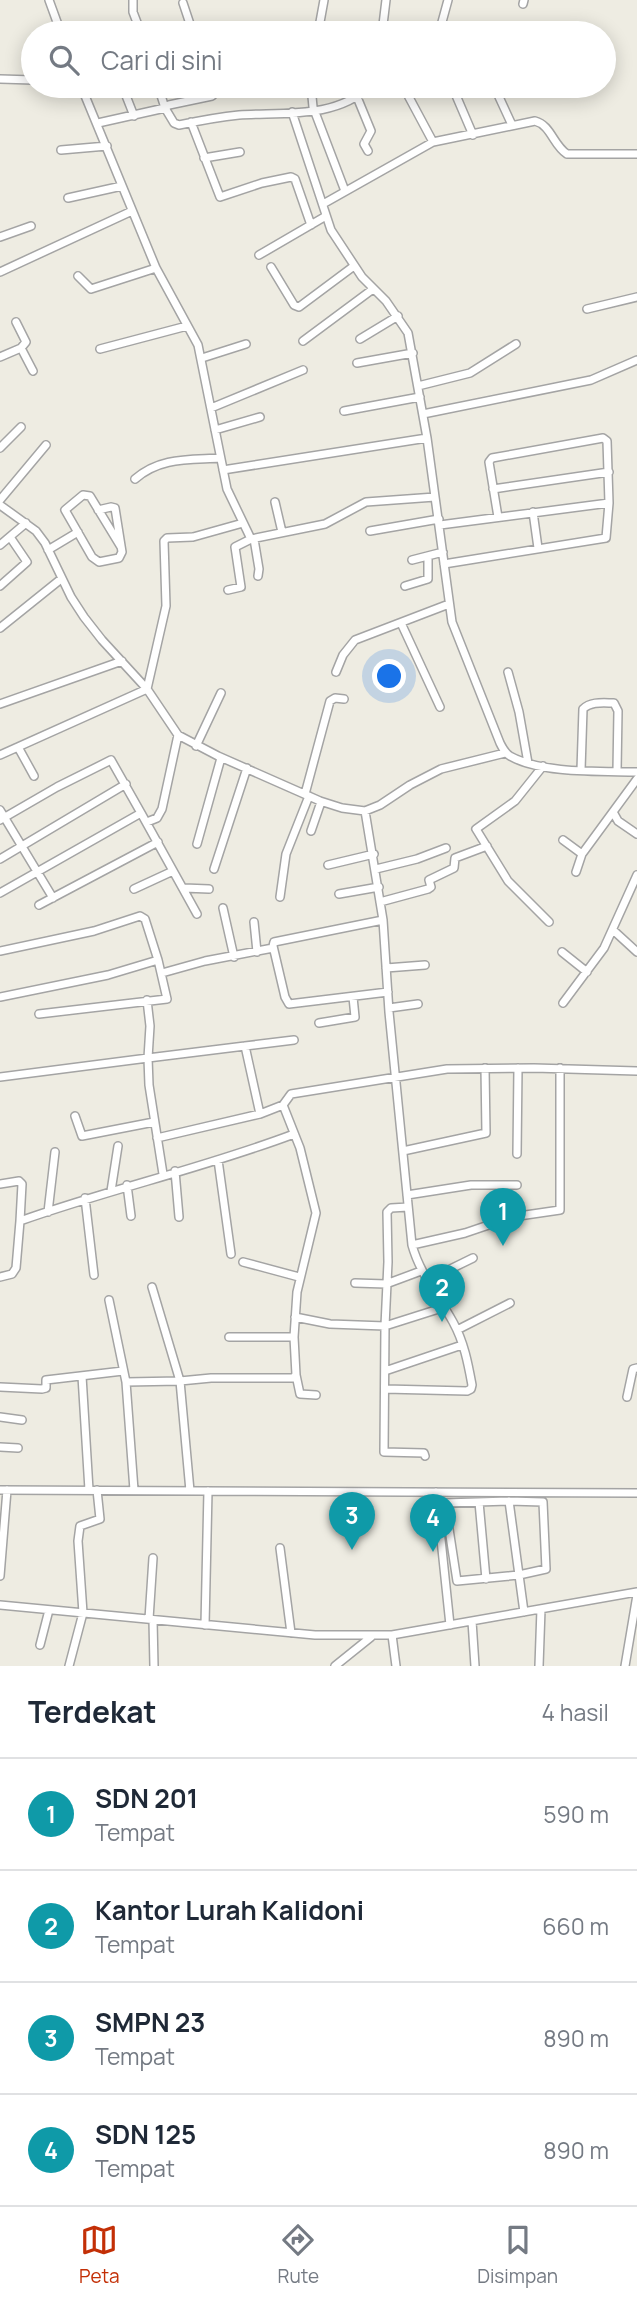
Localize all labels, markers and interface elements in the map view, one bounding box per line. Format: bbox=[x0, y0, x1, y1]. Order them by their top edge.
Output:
search box bbox=[21, 21, 616, 98]
icon: search bbox=[45, 41, 83, 79]
text: Cari di sini bbox=[101, 42, 223, 78]
your location bbox=[372, 659, 406, 693]
pin: 1 bbox=[480, 1188, 526, 1246]
pin: 2 bbox=[419, 1264, 465, 1322]
pin: 3 bbox=[329, 1492, 375, 1550]
pin: 4 bbox=[410, 1494, 456, 1552]
text: Terdekat bbox=[28, 1691, 157, 1732]
text: 4 hasil bbox=[542, 1696, 609, 1728]
text: SDN 201 bbox=[95, 1780, 198, 1816]
text: 1 bbox=[46, 1798, 56, 1830]
text: 590 m bbox=[543, 1798, 609, 1830]
text: Tempat bbox=[95, 1816, 175, 1848]
text: Kantor Lurah Kalidoni bbox=[95, 1892, 364, 1928]
text: 2 bbox=[44, 1910, 58, 1942]
text: 660 m bbox=[542, 1910, 609, 1942]
text: Tempat bbox=[95, 1928, 175, 1960]
text: SMPN 23 bbox=[95, 2004, 205, 2040]
text: 3 bbox=[44, 2022, 58, 2054]
text: 890 m bbox=[543, 2022, 609, 2054]
text: Tempat bbox=[95, 2040, 175, 2072]
text: SDN 125 bbox=[95, 2116, 196, 2152]
text: 4 bbox=[44, 2134, 58, 2166]
text: 890 m bbox=[543, 2134, 609, 2166]
text: Tempat bbox=[95, 2152, 175, 2184]
tab: Peta bbox=[79, 2221, 120, 2289]
tab: Rute bbox=[278, 2221, 319, 2289]
tab: Disimpan bbox=[477, 2221, 558, 2289]

